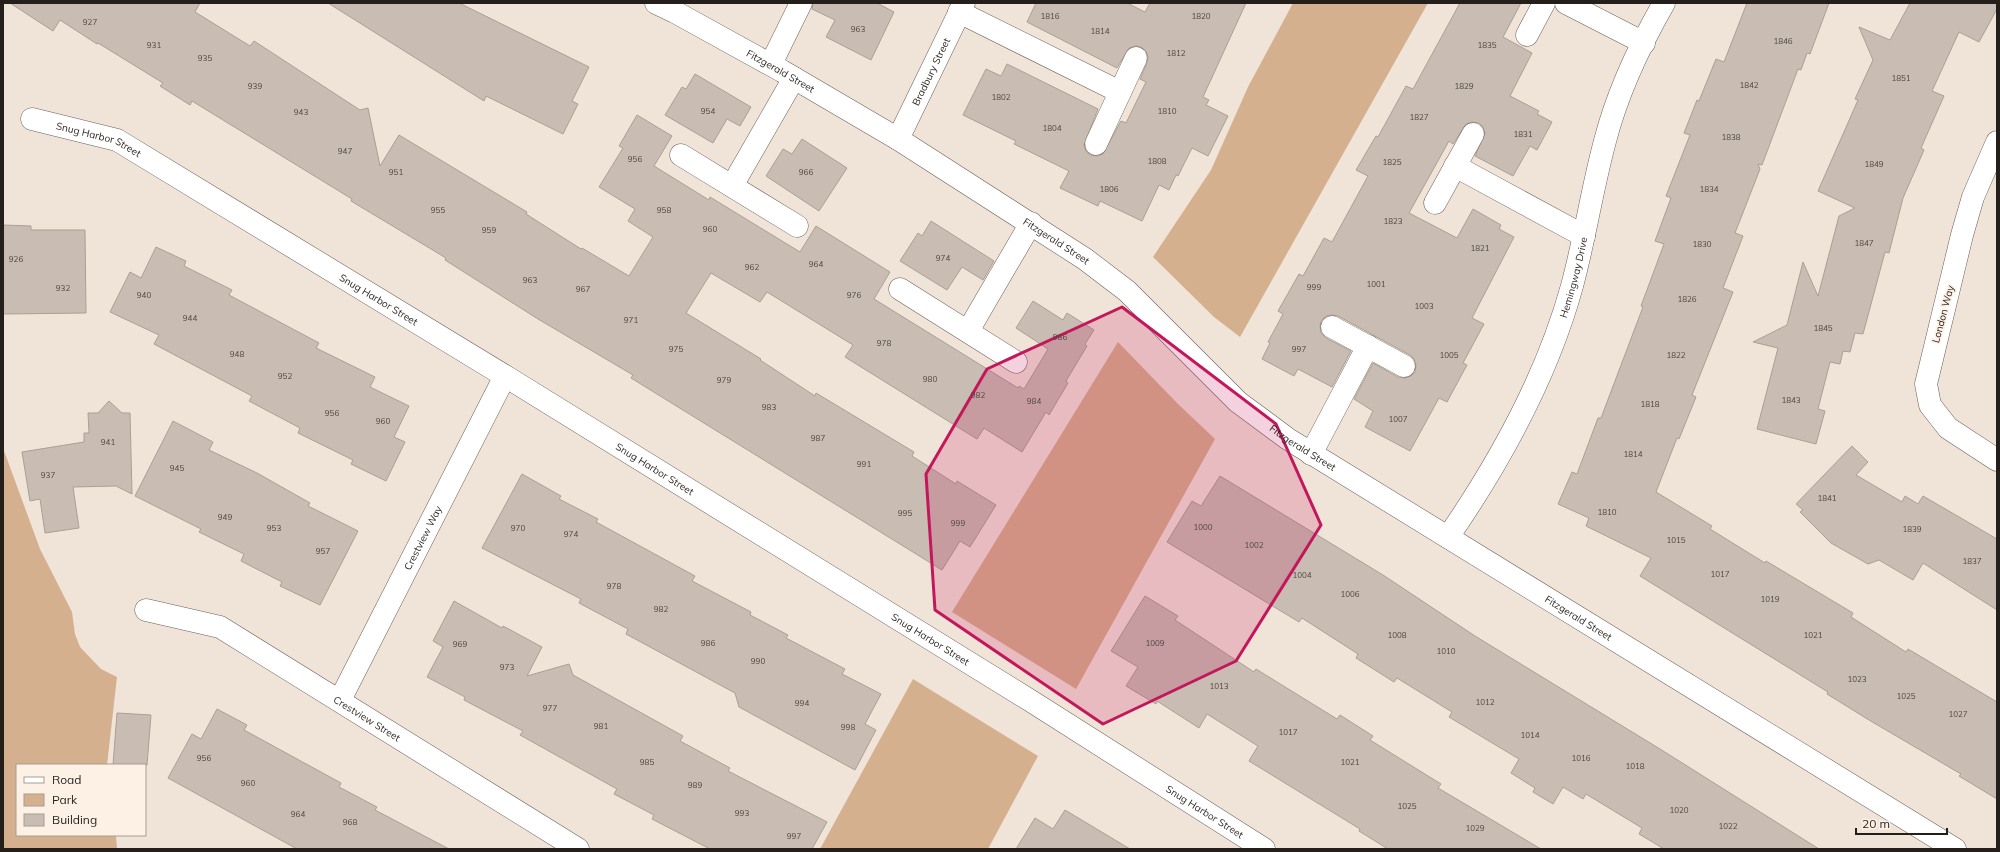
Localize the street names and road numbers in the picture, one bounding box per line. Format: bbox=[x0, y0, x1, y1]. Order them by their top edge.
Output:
street label: Bradbury Street bbox=[909, 35, 953, 108]
street label: Fitzgerald Street bbox=[744, 46, 818, 96]
street label: Snug Harbor Street bbox=[55, 119, 144, 160]
street label: Fitzgerald Street bbox=[1021, 215, 1093, 267]
street label: Hemingway Drive bbox=[1556, 236, 1590, 319]
street label: Snug Harbor Street bbox=[337, 270, 421, 328]
street label: London Way bbox=[1929, 283, 1957, 344]
street label: Fitzgerald Street bbox=[1267, 421, 1339, 474]
street label: Snug Harbor Street bbox=[613, 440, 697, 498]
street label: Crestview Way bbox=[401, 503, 445, 572]
street label: Fitzgerald Street bbox=[1543, 592, 1615, 643]
street label: Snug Harbor Street bbox=[889, 610, 973, 668]
street label: Crestview Street bbox=[331, 693, 403, 744]
street label: Snug Harbor Street bbox=[1164, 782, 1247, 841]

